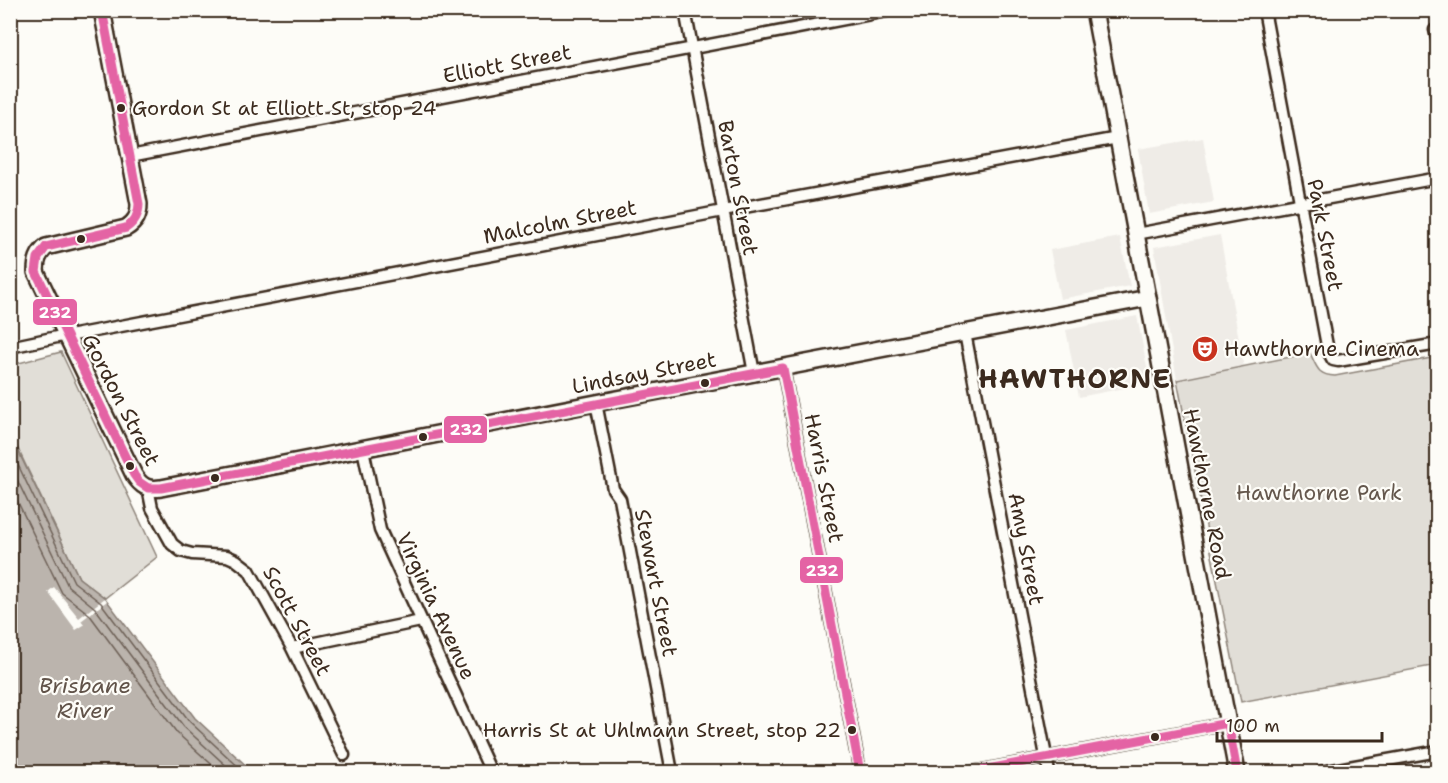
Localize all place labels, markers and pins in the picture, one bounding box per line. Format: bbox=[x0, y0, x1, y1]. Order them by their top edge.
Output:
place label: Gordon St at Elliott St, stop 24 bbox=[132, 95, 437, 121]
marker: Gordon St at Elliott St, stop 24 bbox=[115, 102, 127, 114]
unlabelled marker bbox=[75, 233, 87, 245]
theatre icon: Hawthorne Cinema bbox=[1190, 334, 1220, 364]
place label: Hawthorne Cinema bbox=[1224, 335, 1419, 363]
unlabelled marker bbox=[699, 377, 711, 389]
unlabelled marker bbox=[417, 431, 429, 443]
unlabelled marker bbox=[124, 460, 136, 472]
unlabelled marker bbox=[209, 472, 221, 484]
place label: Harris St at Uhlmann Street, stop 22 bbox=[483, 717, 841, 743]
marker: Harris St at Uhlmann Street, stop 22 bbox=[846, 724, 858, 736]
unlabelled marker bbox=[1149, 731, 1161, 743]

